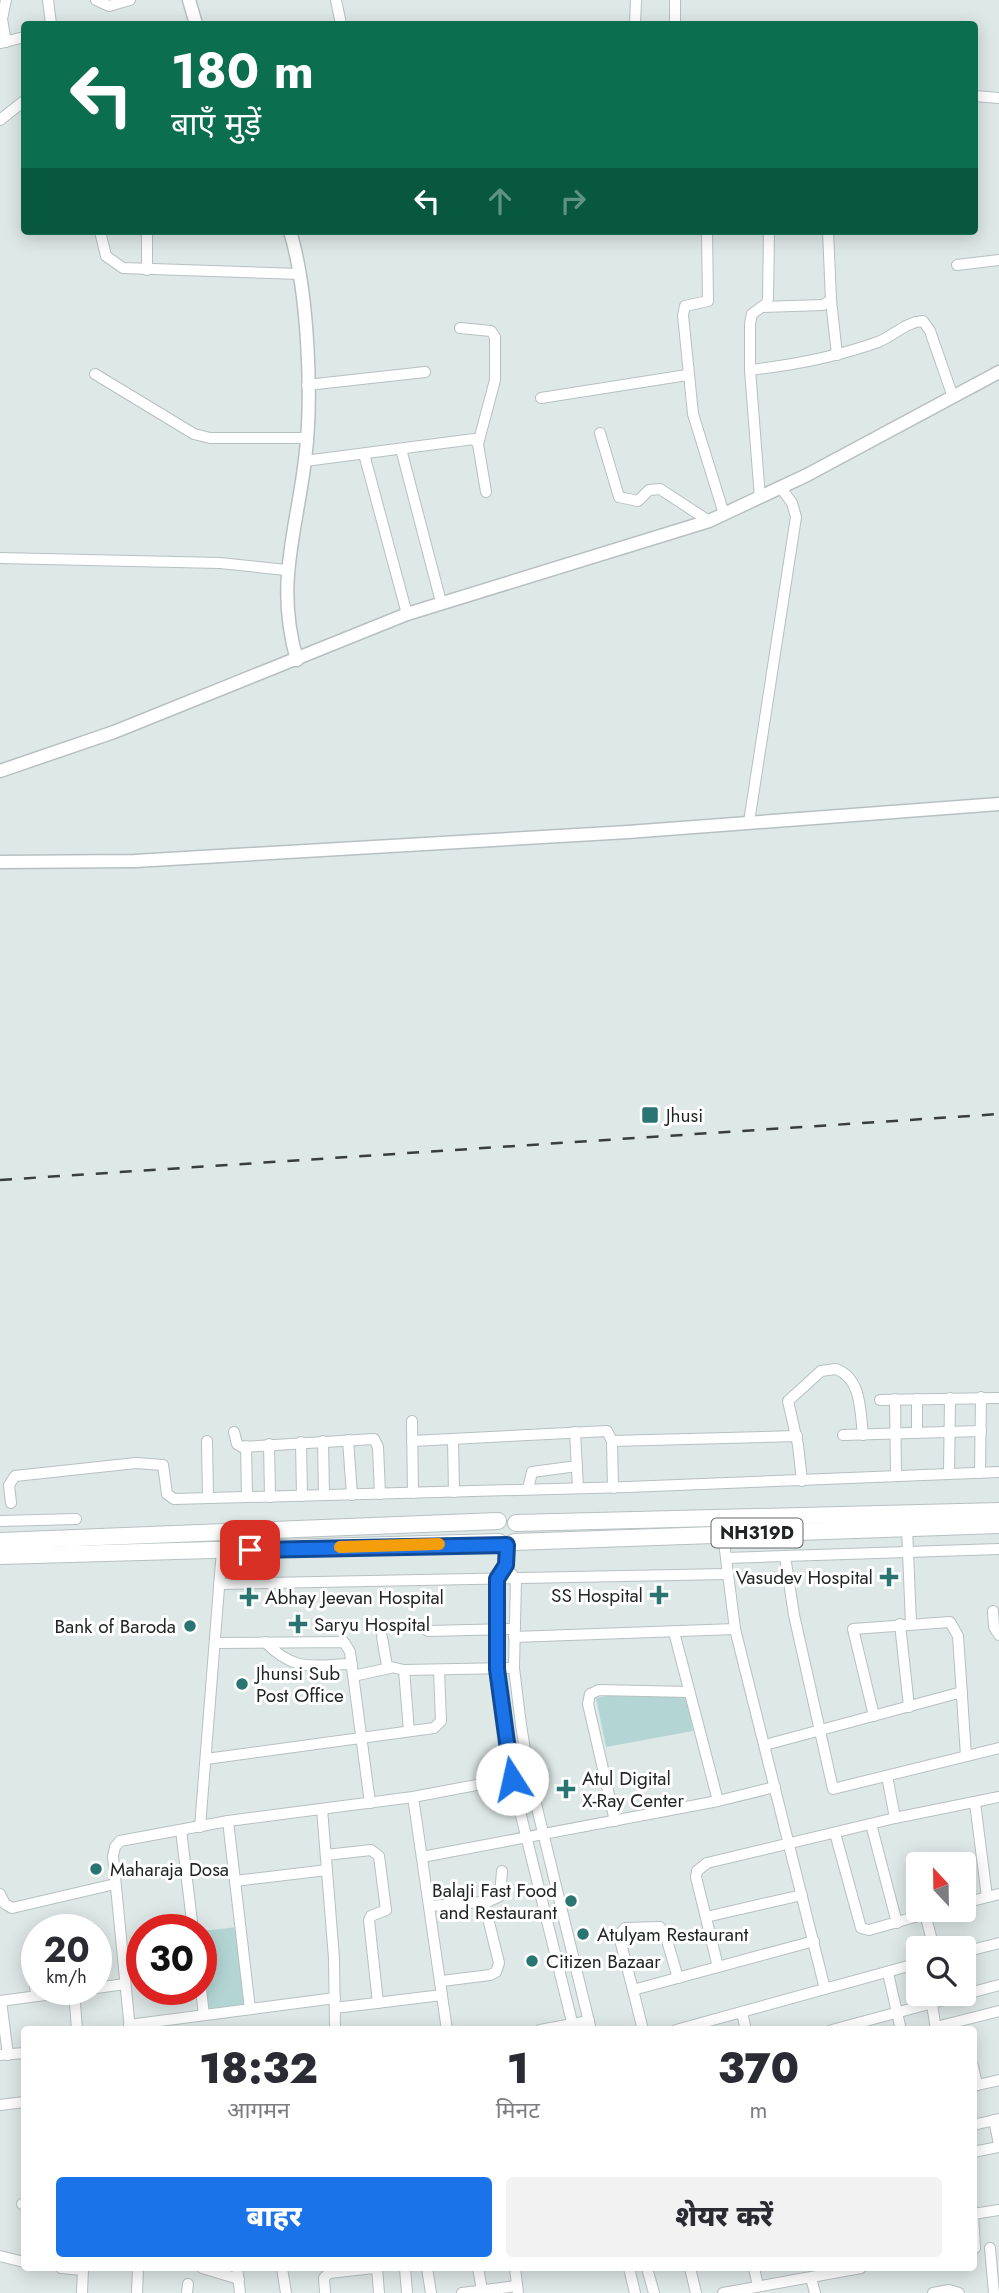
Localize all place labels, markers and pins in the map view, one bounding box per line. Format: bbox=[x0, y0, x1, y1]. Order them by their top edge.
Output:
place label: Jhusi bbox=[663, 1102, 703, 1129]
marker: Jhusi bbox=[640, 1105, 660, 1125]
pin bbox=[220, 1520, 280, 1580]
place label: Vasudev Hospital bbox=[736, 1564, 873, 1591]
marker: Vasudev Hospital bbox=[879, 1567, 899, 1587]
place label: SS Hospital bbox=[551, 1582, 643, 1609]
place label: Abhay Jeevan Hospital bbox=[265, 1584, 444, 1611]
marker: SS Hospital bbox=[649, 1585, 669, 1605]
marker: Abhay Jeevan Hospital bbox=[239, 1587, 259, 1607]
place label: Saryu Hospital bbox=[314, 1611, 430, 1638]
place label: Bank of Baroda bbox=[54, 1613, 176, 1640]
marker: Saryu Hospital bbox=[288, 1614, 308, 1634]
marker: Bank of Baroda bbox=[182, 1618, 198, 1634]
place label: Jhunsi Sub Post Office bbox=[253, 1660, 344, 1709]
marker: Jhunsi Sub Post Office bbox=[234, 1676, 250, 1692]
place label: Atul Digital X-Ray Center bbox=[582, 1765, 684, 1814]
marker: Atul Digital X-Ray Center bbox=[556, 1779, 576, 1799]
place label: Maharaja Dosa bbox=[110, 1856, 229, 1883]
marker: Maharaja Dosa bbox=[88, 1861, 104, 1877]
place label: BalaJi Fast Food and Restaurant bbox=[432, 1877, 557, 1926]
marker: BalaJi Fast Food and Restaurant bbox=[563, 1893, 579, 1909]
place label: Atulyam Restaurant bbox=[597, 1921, 749, 1948]
marker: Atulyam Restaurant bbox=[575, 1926, 591, 1942]
place label: Citizen Bazaar bbox=[546, 1948, 661, 1975]
marker: Citizen Bazaar bbox=[524, 1953, 540, 1969]

